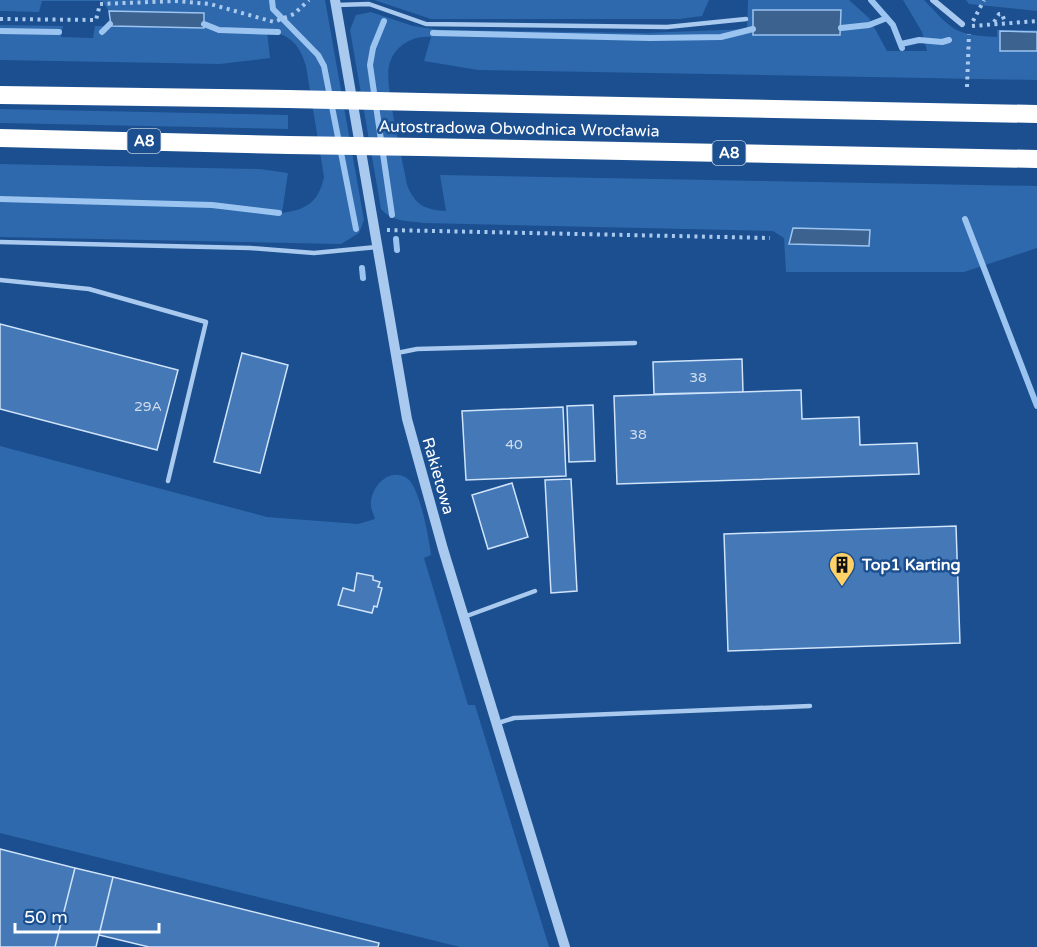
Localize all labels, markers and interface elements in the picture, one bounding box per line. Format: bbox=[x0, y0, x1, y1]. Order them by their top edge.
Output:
street label: Autostradowa Obwodnica Wrocławia bbox=[378, 117, 660, 141]
road number: A8 bbox=[128, 129, 160, 153]
road number: A8 bbox=[712, 141, 746, 165]
house number: 38 bbox=[689, 369, 707, 386]
house number: 29A bbox=[134, 398, 162, 415]
house number: 38 bbox=[629, 426, 647, 443]
street label: Rakietowa bbox=[417, 435, 459, 517]
house number: 40 bbox=[505, 436, 523, 453]
building icon: Top1 Karting bbox=[827, 550, 857, 588]
place label: Top1 Karting bbox=[861, 555, 961, 575]
scale bar bbox=[15, 896, 159, 934]
text: 50 m bbox=[24, 906, 68, 928]

